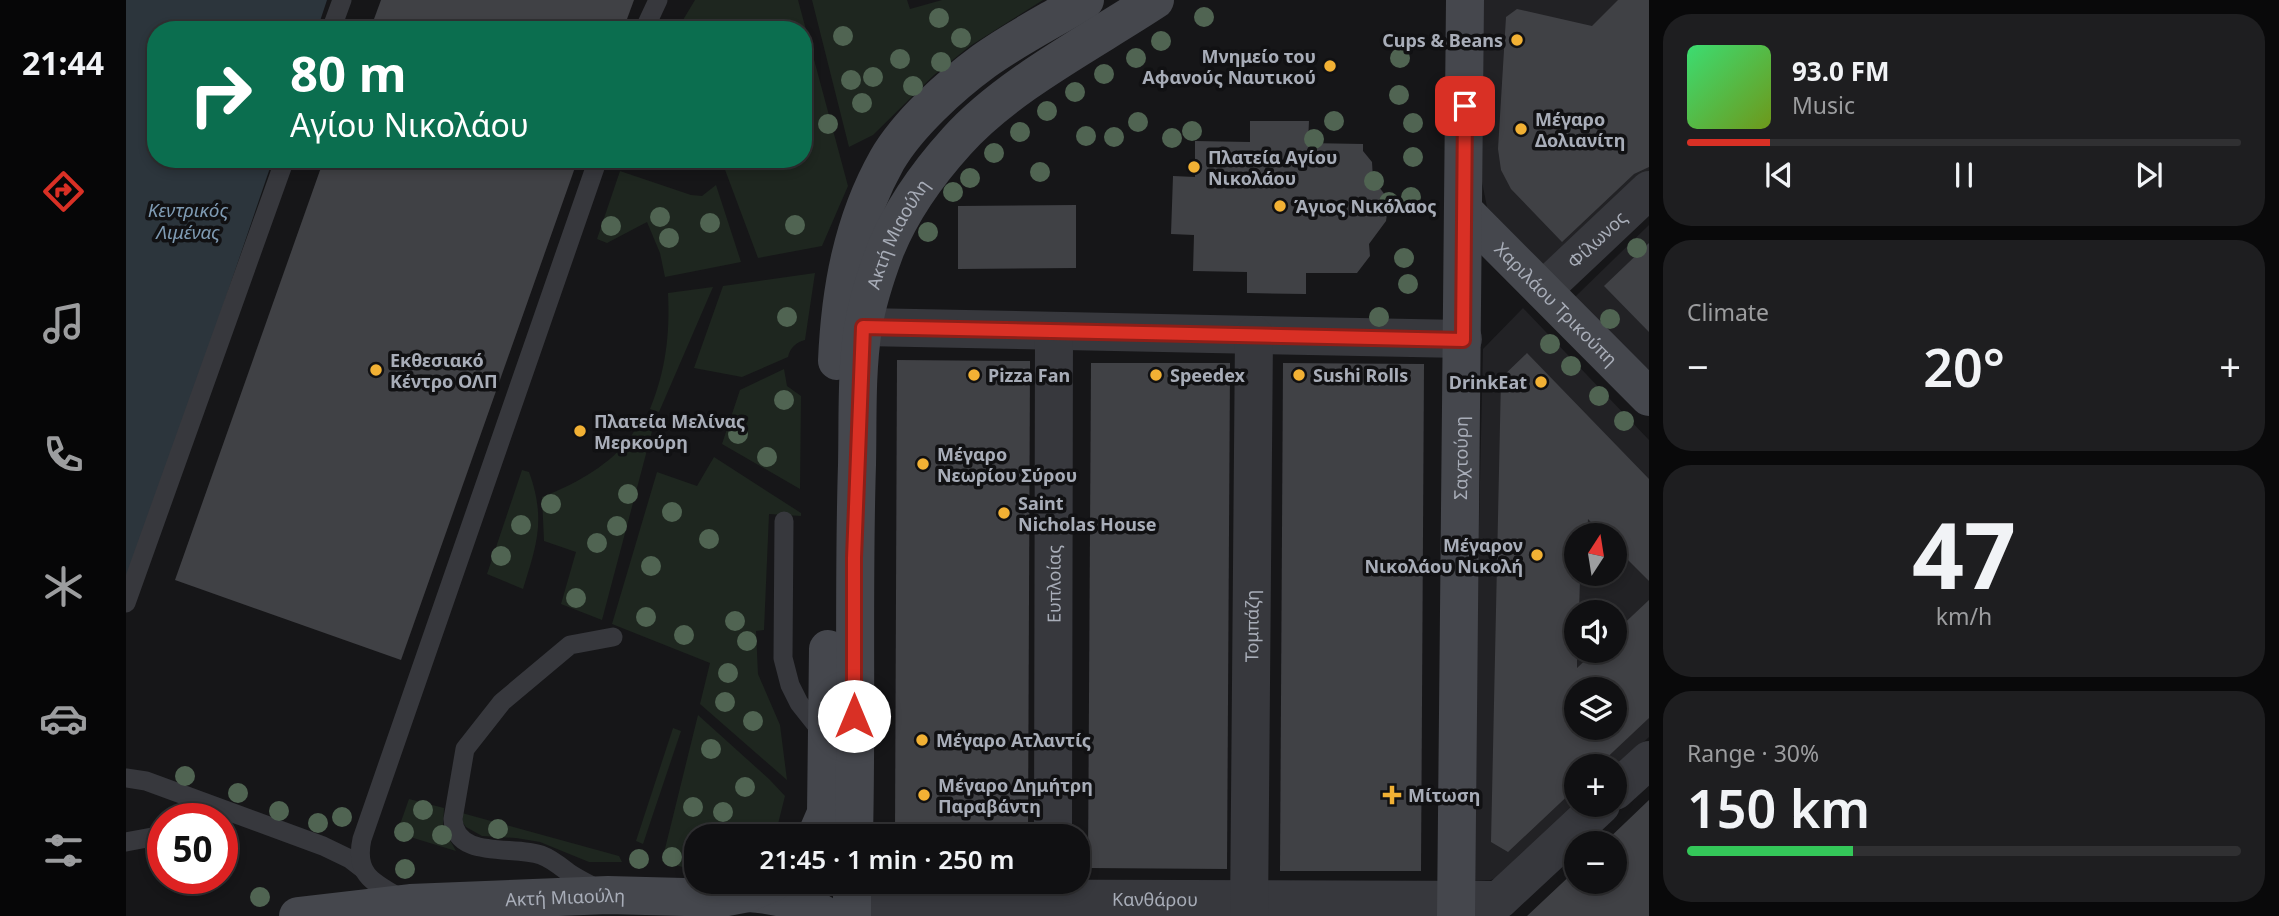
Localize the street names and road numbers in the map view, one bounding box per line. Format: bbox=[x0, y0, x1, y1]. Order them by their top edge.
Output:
street label: Ακτή Μιαούλη bbox=[861, 174, 934, 292]
street label: Φίλωνος bbox=[1562, 205, 1632, 273]
street label: Χαριλάου Τρικούπη bbox=[1490, 237, 1623, 371]
street label: Σαχτούρη bbox=[1448, 416, 1473, 500]
street label: Ευπλοίας bbox=[1041, 545, 1066, 623]
street label: Τομπάζη bbox=[1239, 590, 1264, 662]
street label: Ακτή Μιαούλη bbox=[505, 883, 625, 911]
street label: Κανθάρου bbox=[1112, 887, 1198, 911]

